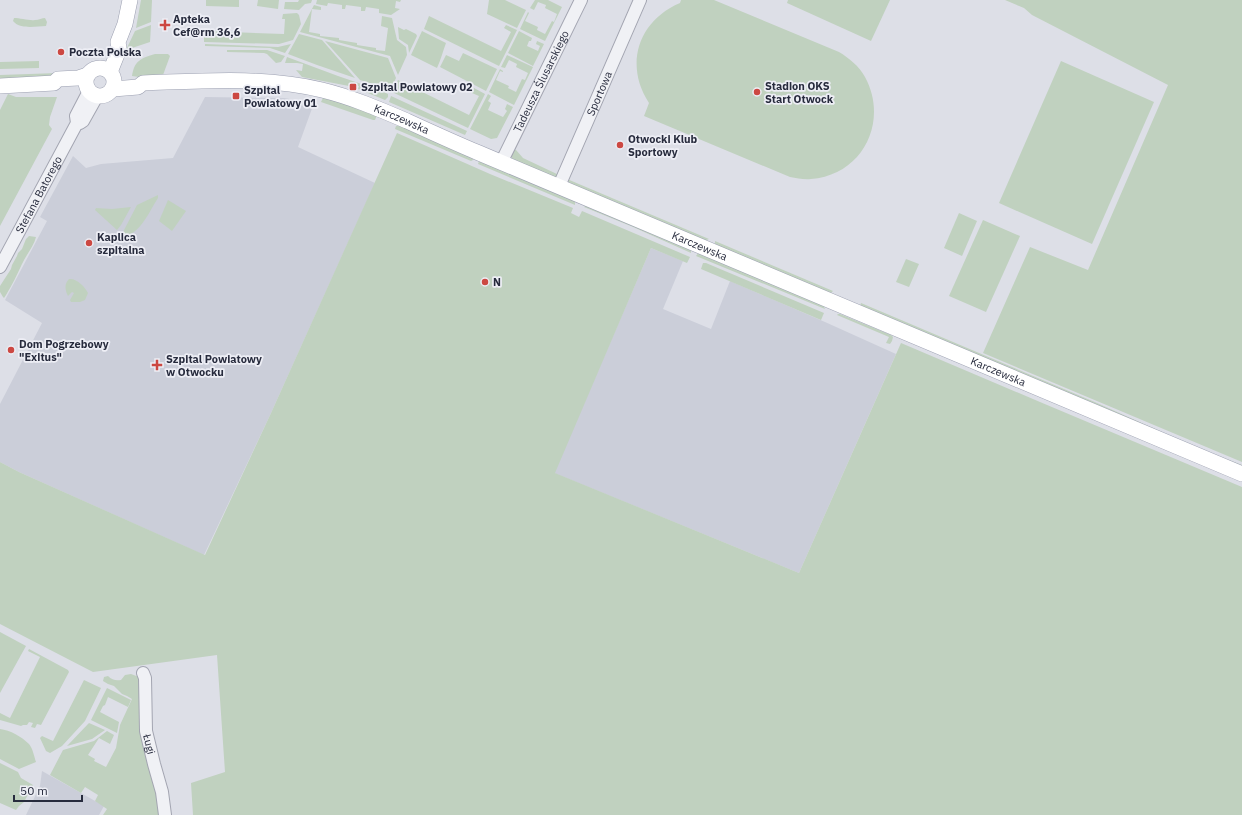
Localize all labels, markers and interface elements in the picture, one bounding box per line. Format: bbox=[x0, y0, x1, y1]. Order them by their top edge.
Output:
place label: Apteka Cef@rm 36,6 bbox=[173, 12, 241, 39]
marker: Apteka Cef@rm 36,6 bbox=[160, 20, 170, 30]
street label: Tadeusza Ślusarskiego bbox=[510, 28, 572, 135]
place label: Poczta Polska bbox=[69, 45, 141, 59]
marker: Poczta Polska bbox=[56, 47, 66, 57]
street label: Sportowa bbox=[583, 69, 615, 118]
place label: Stadion OKS Start Otwock bbox=[765, 79, 834, 106]
place label: Szpital Powiatowy 02 bbox=[361, 80, 473, 94]
marker: Szpital Powiatowy 02 bbox=[348, 82, 358, 92]
place label: Szpital Powiatowy 01 bbox=[244, 83, 317, 110]
marker: Stadion OKS Start Otwock bbox=[752, 87, 762, 97]
marker: Szpital Powiatowy 01 bbox=[231, 91, 241, 101]
street label: Karczewska bbox=[372, 101, 431, 137]
place label: Otwocki Klub Sportowy bbox=[628, 132, 698, 159]
marker: Otwocki Klub Sportowy bbox=[615, 140, 625, 150]
street label: Stefana Batorego bbox=[12, 154, 65, 236]
street label: Karczewska bbox=[670, 228, 730, 264]
place label: Kaplica szpitalna bbox=[97, 230, 145, 257]
marker: Kaplica szpitalna bbox=[84, 238, 94, 248]
place label: N bbox=[493, 275, 501, 289]
marker: N bbox=[480, 277, 490, 287]
place label: Dom Pogrzebowy "Exitus" bbox=[19, 337, 109, 364]
marker: Dom Pogrzebowy "Exitus" bbox=[6, 345, 16, 355]
place label: Szpital Powiatowy w Otwocku bbox=[166, 352, 262, 379]
street label: Karczewska bbox=[969, 354, 1028, 389]
marker: Szpital Powiatowy w Otwocku bbox=[151, 359, 163, 371]
street label: Ługi bbox=[140, 732, 158, 756]
scale bar bbox=[14, 777, 82, 803]
text: 50 m bbox=[20, 783, 48, 798]

